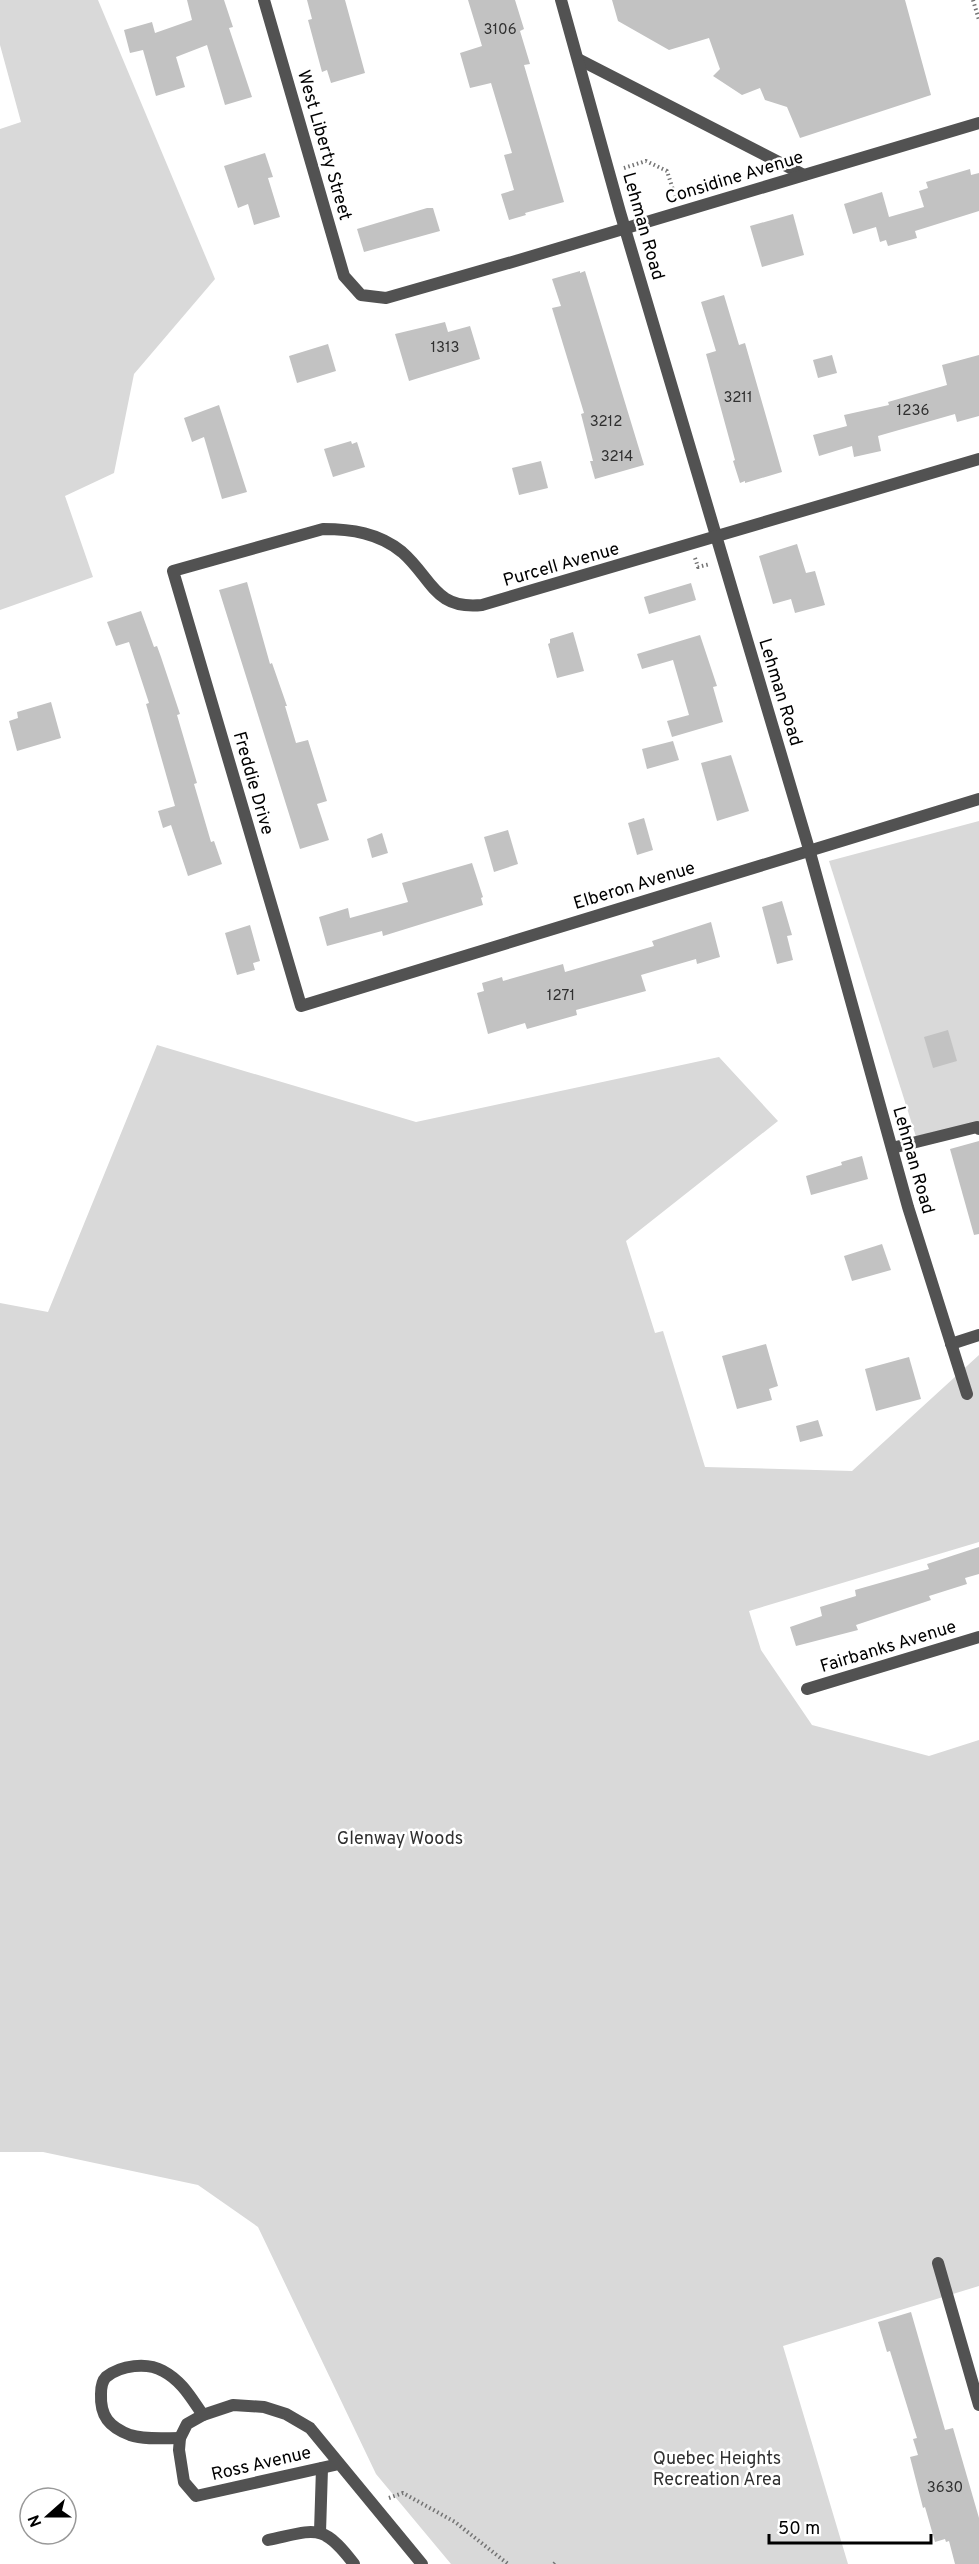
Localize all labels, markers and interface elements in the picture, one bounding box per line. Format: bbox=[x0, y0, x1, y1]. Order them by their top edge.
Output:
house number: 3106 bbox=[483, 21, 517, 40]
street label: West Liberty Street bbox=[291, 67, 356, 223]
street label: Considine Avenue bbox=[663, 146, 806, 210]
street label: Lehman Road bbox=[616, 170, 669, 283]
house number: 1313 bbox=[430, 339, 460, 358]
house number: 3211 bbox=[723, 389, 753, 408]
house number: 1236 bbox=[897, 402, 929, 421]
house number: 3212 bbox=[590, 413, 622, 432]
house number: 3214 bbox=[601, 448, 633, 467]
street label: Purcell Avenue bbox=[501, 538, 622, 593]
street label: Lehman Road bbox=[752, 636, 807, 749]
street label: Freddie Drive bbox=[227, 729, 278, 838]
street label: Elberon Avenue bbox=[571, 857, 698, 916]
house number: 1271 bbox=[547, 987, 575, 1006]
street label: Lehman Road bbox=[886, 1104, 939, 1217]
street label: Fairbanks Avenue bbox=[818, 1616, 959, 1679]
park label: Glenway Woods bbox=[337, 1828, 463, 1851]
street label: Ross Avenue bbox=[209, 2442, 314, 2487]
park label: Quebec Heights Recreation Area bbox=[653, 2448, 781, 2492]
house number: 3630 bbox=[927, 2479, 963, 2498]
north arrow bbox=[18, 2486, 78, 2546]
scale bar bbox=[769, 2507, 931, 2545]
text: N bbox=[24, 2512, 47, 2530]
text: 50 m bbox=[778, 2518, 820, 2541]

